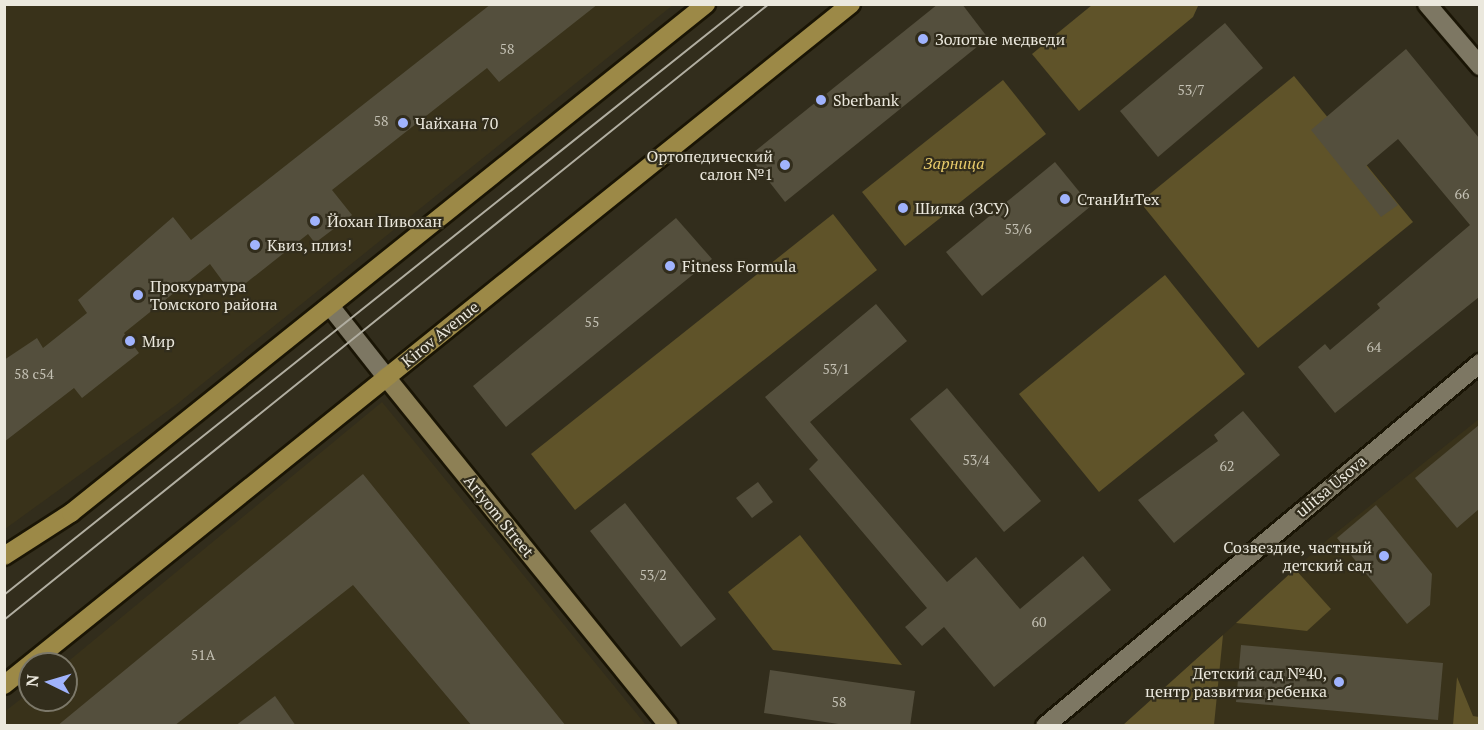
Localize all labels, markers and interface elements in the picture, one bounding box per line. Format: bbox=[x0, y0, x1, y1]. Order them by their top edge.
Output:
place label: Золотые медведи bbox=[935, 29, 1065, 49]
marker: Золотые медведи bbox=[916, 32, 930, 46]
house number: 58 bbox=[500, 41, 514, 57]
house number: 53/7 bbox=[1177, 82, 1205, 98]
place label: Sberbank bbox=[833, 90, 899, 110]
marker: Sberbank bbox=[814, 93, 828, 107]
house number: 58 bbox=[374, 113, 388, 129]
place label: Чайхана 70 bbox=[415, 113, 498, 133]
marker: Чайхана 70 bbox=[396, 116, 410, 130]
place label: Ортопедический салон №1 bbox=[646, 146, 773, 184]
park label: Зарница bbox=[924, 153, 984, 173]
marker: Ортопедический салон №1 bbox=[778, 158, 792, 172]
house number: 66 bbox=[1455, 186, 1469, 202]
place label: СтанИнТех bbox=[1077, 189, 1159, 209]
marker: СтанИнТех bbox=[1058, 192, 1072, 206]
place label: Шилка (ЗСУ) bbox=[915, 198, 1009, 218]
marker: Шилка (ЗСУ) bbox=[896, 201, 910, 215]
place label: Йохан Пивохан bbox=[327, 211, 442, 231]
marker: Йохан Пивохан bbox=[308, 214, 322, 228]
house number: 53/6 bbox=[1004, 221, 1032, 237]
place label: Квиз, плиз! bbox=[267, 235, 353, 255]
marker: Квиз, плиз! bbox=[248, 238, 262, 252]
place label: Fitness Formula bbox=[682, 256, 796, 276]
marker: Fitness Formula bbox=[663, 259, 677, 273]
place label: Прокуратура Томского района bbox=[150, 276, 278, 314]
marker: Прокуратура Томского района bbox=[131, 288, 145, 302]
street label: Kirov Avenue bbox=[397, 297, 483, 371]
house number: 55 bbox=[585, 314, 599, 330]
place label: Мир bbox=[142, 331, 175, 351]
marker: Мир bbox=[123, 334, 137, 348]
house number: 64 bbox=[1367, 339, 1381, 355]
house number: 53/1 bbox=[822, 361, 850, 377]
house number: 58 с54 bbox=[14, 366, 54, 382]
street label: ulitsa Usova bbox=[1292, 451, 1370, 521]
house number: 53/4 bbox=[962, 452, 990, 468]
house number: 62 bbox=[1220, 458, 1234, 474]
street label: Artyom Street bbox=[460, 471, 538, 561]
place label: Созвездие, частный детский сад bbox=[1222, 537, 1372, 575]
marker: Созвездие, частный детский сад bbox=[1377, 549, 1391, 563]
house number: 53/2 bbox=[639, 567, 667, 583]
house number: 60 bbox=[1032, 614, 1046, 630]
house number: 51А bbox=[191, 647, 215, 663]
north arrow bbox=[18, 652, 78, 712]
place label: Детский сад №40, центр развития ребенка bbox=[1145, 663, 1327, 701]
text: N bbox=[21, 674, 44, 688]
marker: Детский сад №40, центр развития ребенка bbox=[1332, 675, 1346, 689]
house number: 58 bbox=[832, 694, 846, 710]

